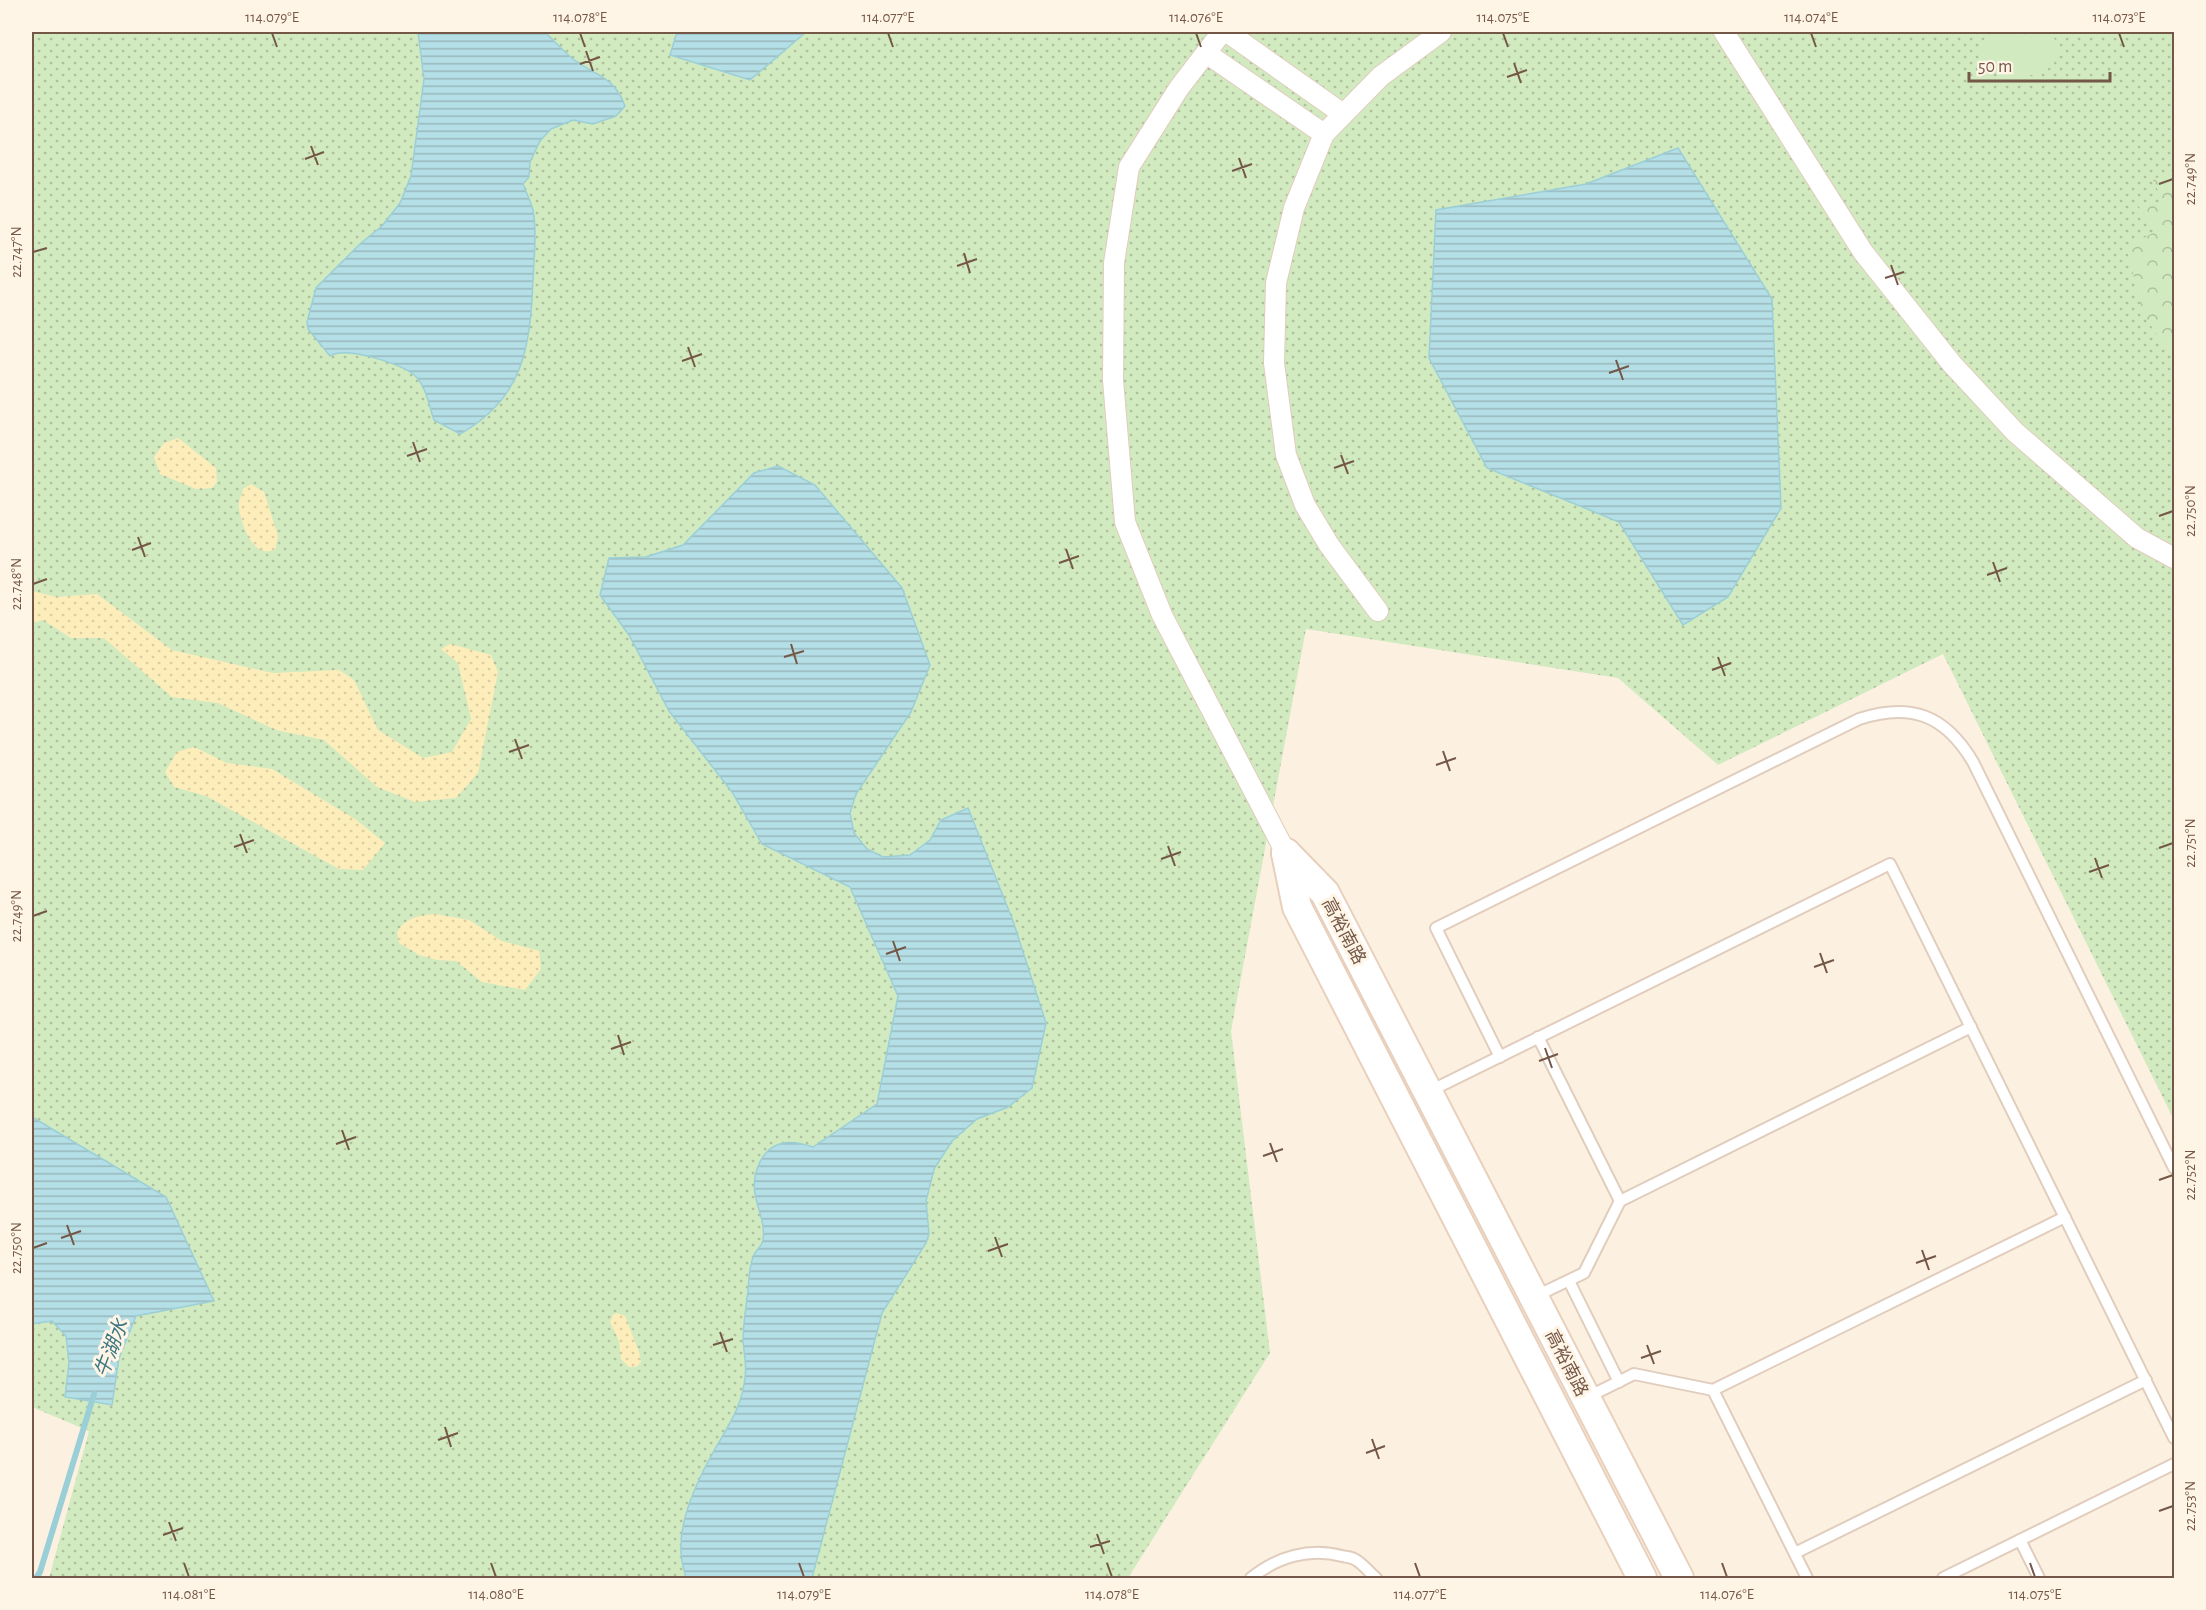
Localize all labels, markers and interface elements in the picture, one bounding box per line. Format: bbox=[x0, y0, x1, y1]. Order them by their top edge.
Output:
text: 114.079°E bbox=[245, 10, 299, 25]
text: 114.078°E bbox=[553, 10, 607, 25]
text: 114.077°E bbox=[861, 10, 915, 25]
text: 114.076°E bbox=[1169, 10, 1223, 25]
text: 114.075°E bbox=[1476, 10, 1530, 25]
text: 114.074°E bbox=[1784, 10, 1838, 25]
text: 114.073°E bbox=[2093, 10, 2145, 25]
scale bar bbox=[1969, 45, 2110, 83]
text: 50 m bbox=[1978, 58, 2012, 76]
text: 22.749°N bbox=[2183, 153, 2198, 205]
text: 22.747°N bbox=[9, 226, 24, 278]
text: 22.750°N bbox=[2183, 485, 2198, 537]
text: 22.748°N bbox=[9, 558, 24, 610]
text: 22.751°N bbox=[2183, 818, 2198, 868]
text: 22.749°N bbox=[9, 890, 24, 942]
street label: 高裕南路 bbox=[1318, 895, 1370, 967]
text: 22.752°N bbox=[2183, 1149, 2198, 1201]
text: 22.750°N bbox=[9, 1222, 24, 1274]
water label: 牛湖水 bbox=[91, 1315, 132, 1380]
street label: 高裕南路 bbox=[1542, 1326, 1592, 1400]
text: 22.753°N bbox=[2183, 1481, 2198, 1531]
text: 114.081°E bbox=[163, 1587, 215, 1602]
text: 114.080°E bbox=[468, 1587, 524, 1602]
text: 114.079°E bbox=[777, 1587, 831, 1602]
text: 114.078°E bbox=[1085, 1587, 1139, 1602]
text: 114.077°E bbox=[1393, 1587, 1447, 1602]
text: 114.076°E bbox=[1700, 1587, 1754, 1602]
text: 114.075°E bbox=[2008, 1587, 2062, 1602]

